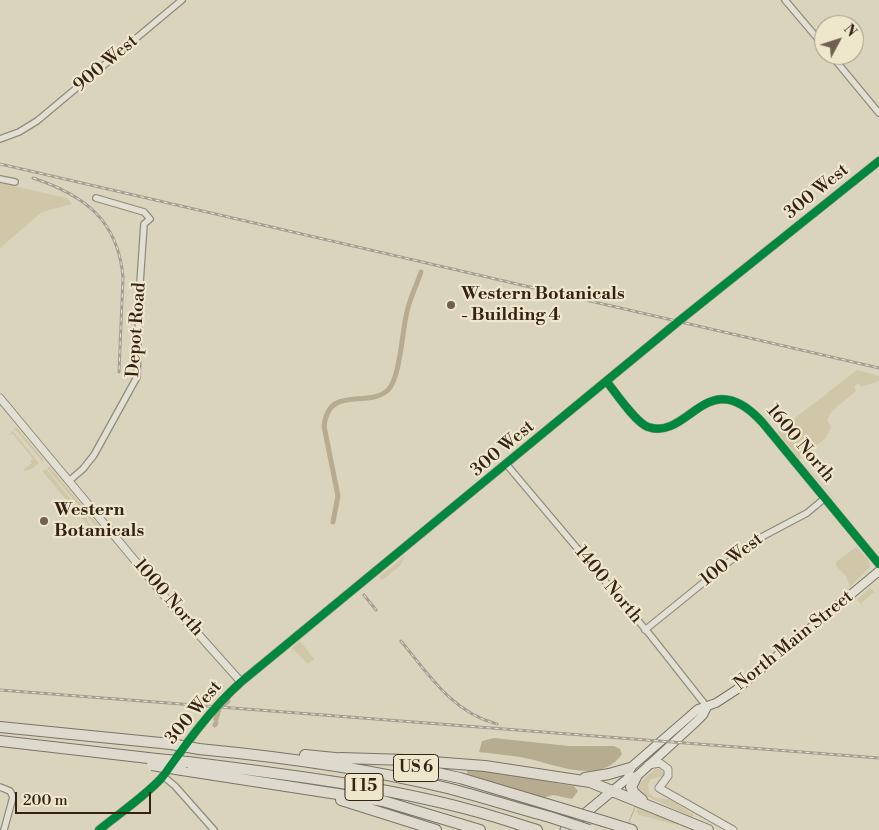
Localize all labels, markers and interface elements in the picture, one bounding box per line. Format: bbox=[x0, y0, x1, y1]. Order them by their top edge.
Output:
north arrow bbox=[814, 15, 864, 65]
text: N bbox=[839, 21, 860, 41]
street label: 900 West bbox=[70, 31, 142, 97]
street label: 300 West bbox=[781, 160, 853, 224]
street label: Depot Road bbox=[123, 282, 151, 378]
place label: Western Botanicals - Building 4 bbox=[461, 284, 625, 326]
marker: Western Botanicals - Building 4 bbox=[445, 299, 457, 311]
street label: 1600 North bbox=[761, 401, 839, 487]
street label: 300 West bbox=[467, 416, 539, 482]
place label: Western Botanicals bbox=[54, 500, 144, 542]
marker: Western Botanicals bbox=[38, 515, 50, 527]
street label: 100 West bbox=[696, 529, 768, 591]
street label: 1400 North bbox=[569, 542, 647, 628]
street label: 1000 North bbox=[128, 555, 208, 641]
street label: North Main Street bbox=[730, 586, 858, 696]
street label: 300 West bbox=[161, 677, 227, 749]
road number: US 6 bbox=[394, 754, 438, 781]
road number: I 15 bbox=[345, 774, 383, 800]
scale bar bbox=[18, 782, 154, 814]
text: 200 m bbox=[23, 791, 68, 810]

